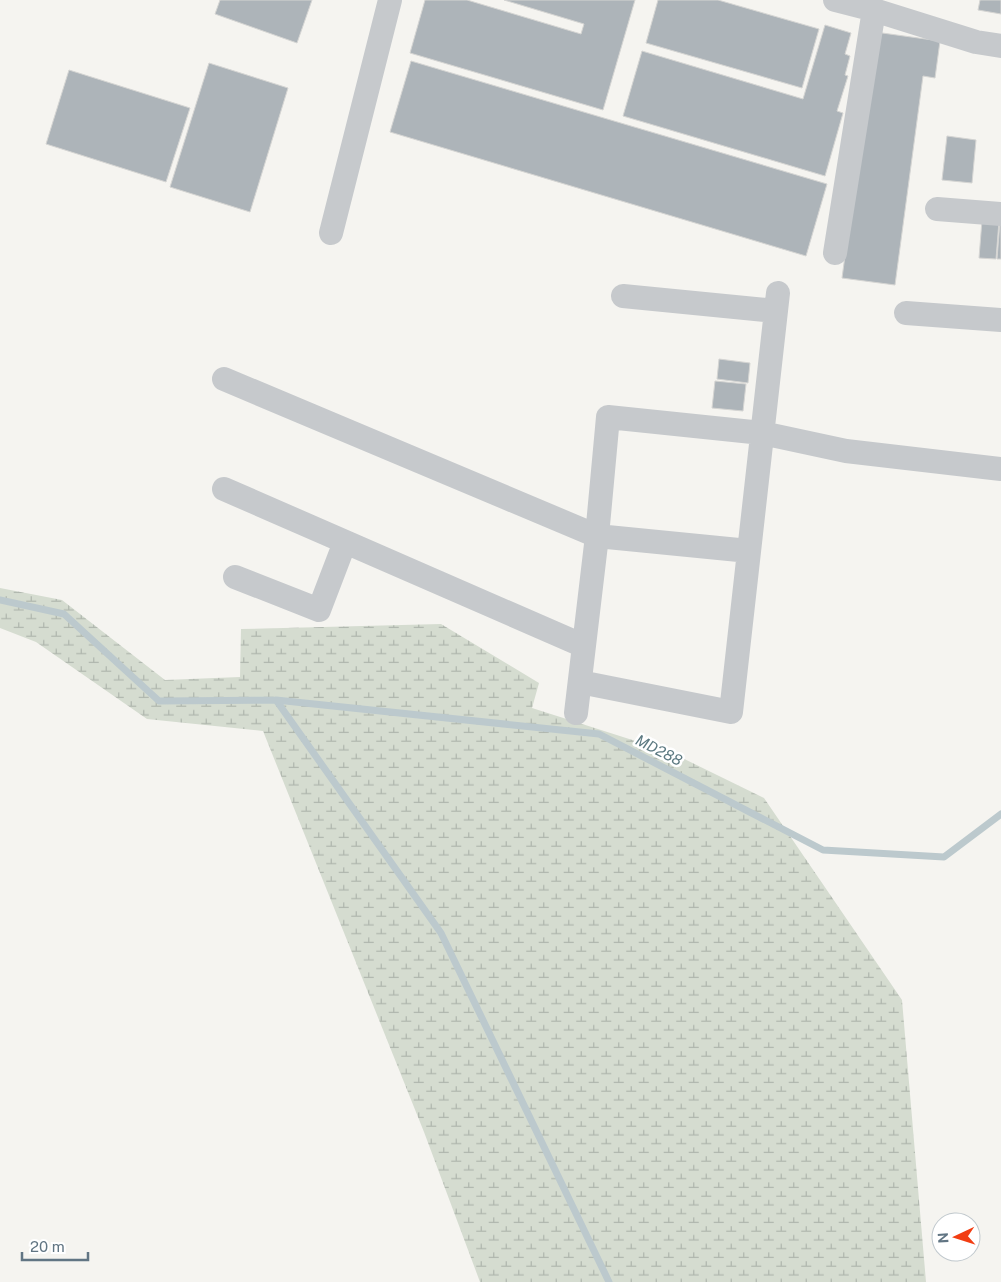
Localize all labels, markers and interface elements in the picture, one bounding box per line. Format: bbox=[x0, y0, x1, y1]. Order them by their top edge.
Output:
water label: MD288 bbox=[633, 731, 685, 769]
north arrow bbox=[931, 1212, 981, 1262]
scale bar bbox=[22, 1230, 89, 1262]
text: N bbox=[935, 1232, 951, 1244]
text: 20 m bbox=[30, 1238, 65, 1255]

